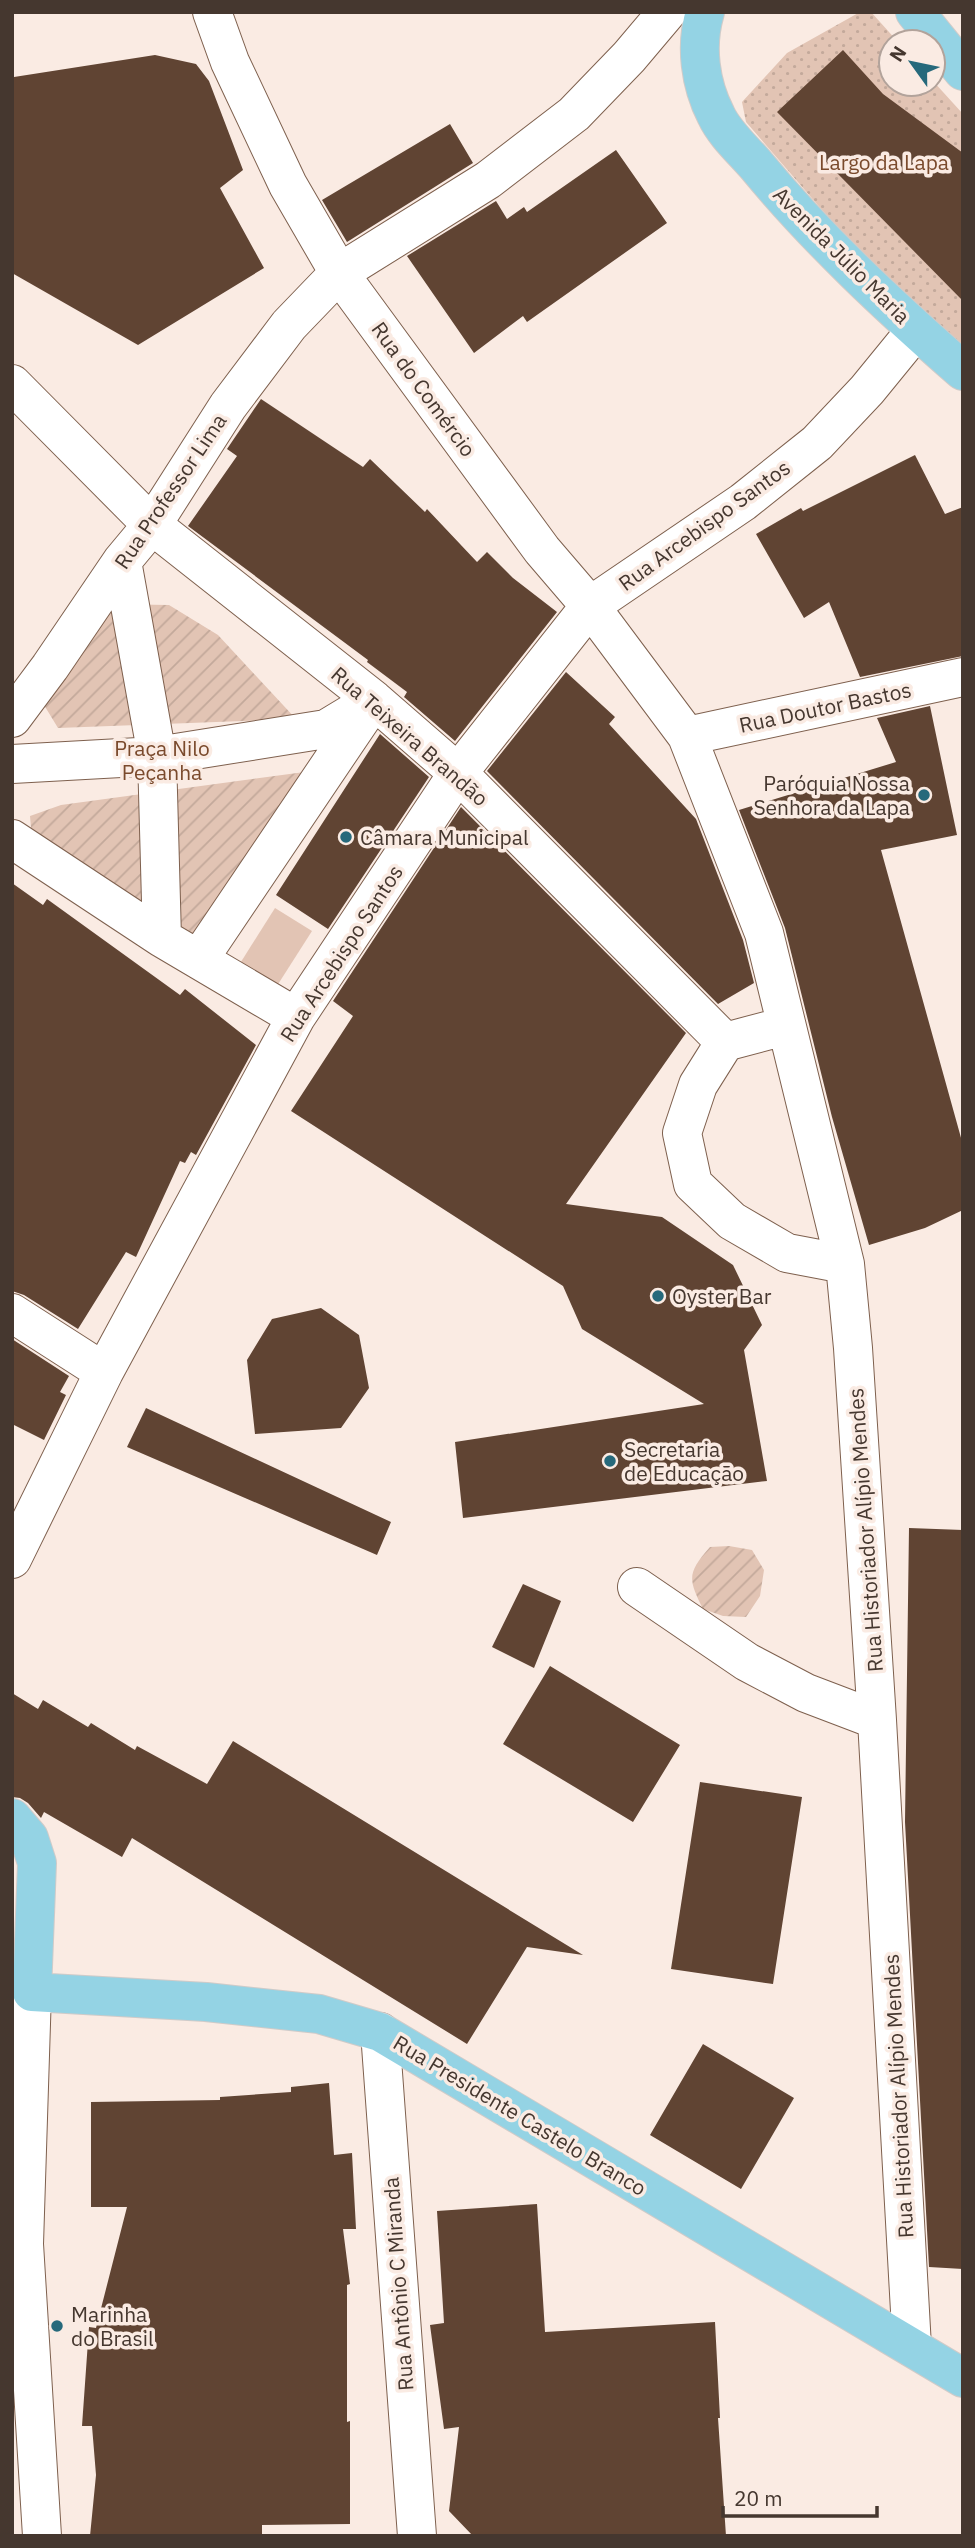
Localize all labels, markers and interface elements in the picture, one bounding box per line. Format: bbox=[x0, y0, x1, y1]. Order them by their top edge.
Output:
north arrow bbox=[877, 28, 947, 98]
text: N bbox=[884, 41, 912, 66]
park label: Largo da Lapa bbox=[819, 148, 949, 176]
street label: Avenida Júlio Maria bbox=[767, 180, 917, 330]
street label: Rua do Comércio bbox=[366, 316, 482, 462]
street label: Rua Professor Lima bbox=[108, 408, 232, 574]
street label: Rua Arcebispo Santos bbox=[613, 453, 795, 597]
street label: Rua Teixeira Brandão bbox=[326, 660, 494, 812]
street label: Rua Doutor Bastos bbox=[736, 675, 914, 739]
park label: Praça Nilo Peçanha bbox=[114, 734, 210, 786]
place label: Paróquia Nossa Senhora da Lapa bbox=[753, 769, 910, 821]
marker: Paróquia Nossa Senhora da Lapa bbox=[916, 787, 932, 803]
place label: Câmara Municipal bbox=[360, 823, 529, 851]
marker: Câmara Municipal bbox=[338, 829, 354, 845]
street label: Rua Arcebispo Santos bbox=[273, 859, 409, 1047]
place label: Oyster Bar bbox=[672, 1282, 772, 1310]
marker: Oyster Bar bbox=[650, 1288, 666, 1304]
street label: Rua Historiador Alípio Mendes bbox=[841, 1387, 889, 1673]
place label: Secretaria de Educação bbox=[624, 1435, 744, 1487]
marker: Secretaria de Educação bbox=[602, 1453, 618, 1469]
street label: Rua Historiador Alípio Mendes bbox=[877, 1953, 919, 2239]
street label: Rua Presidente Castelo Branco bbox=[388, 2028, 652, 2202]
street label: Rua Antônio C Miranda bbox=[377, 2176, 419, 2392]
place label: Marinha do Brasil bbox=[71, 2300, 154, 2352]
marker: Marinha do Brasil bbox=[49, 2318, 65, 2334]
scale bar bbox=[723, 2474, 877, 2518]
text: 20 m bbox=[734, 2484, 783, 2512]

